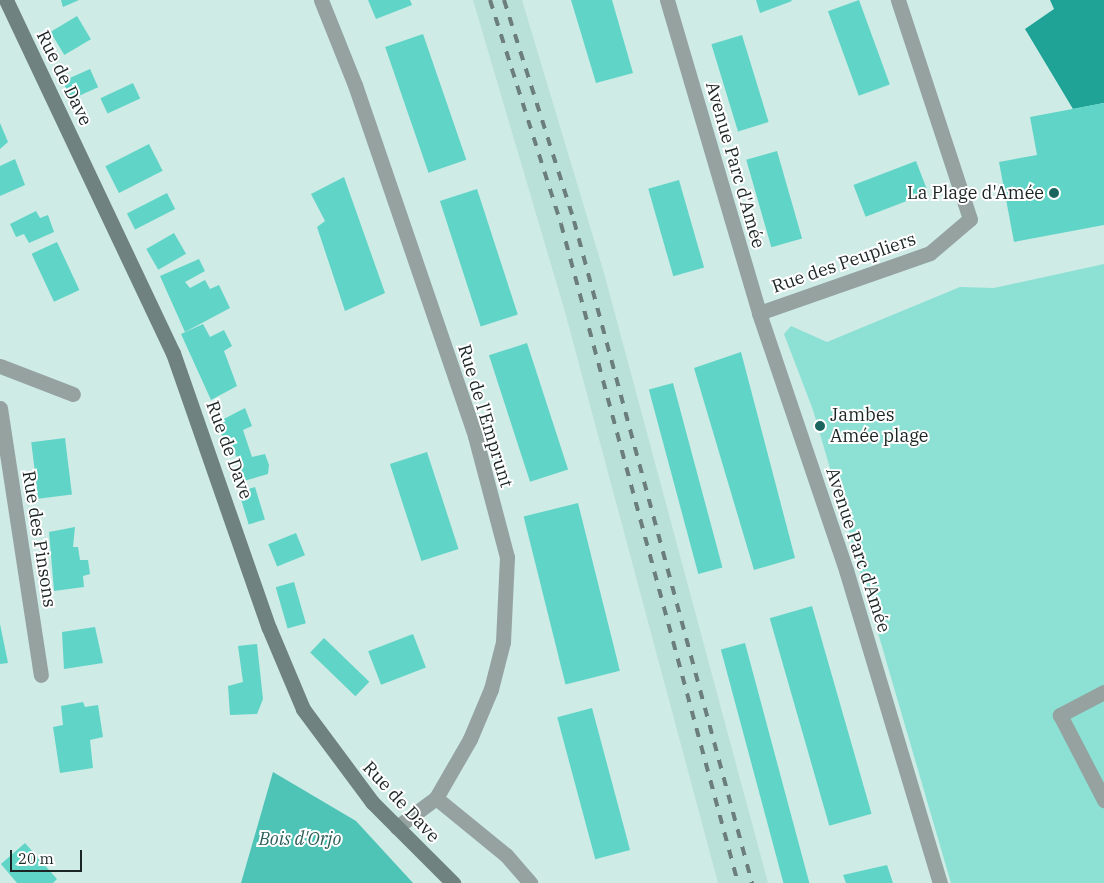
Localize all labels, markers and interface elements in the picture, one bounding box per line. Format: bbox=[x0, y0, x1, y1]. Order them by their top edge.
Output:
street label: Rue de Dave bbox=[32, 27, 96, 129]
street label: Avenue Parc d'Amée bbox=[701, 79, 769, 251]
place label: La Plage d'Amée bbox=[907, 182, 1044, 204]
marker: La Plage d'Amée bbox=[1048, 187, 1060, 199]
street label: Rue des Peupliers bbox=[769, 228, 919, 298]
street label: Rue de l'Emprunt bbox=[453, 342, 517, 490]
street label: Rue de Dave bbox=[201, 398, 257, 502]
place label: Jambes Amée plage bbox=[830, 405, 928, 448]
marker: Jambes Amée plage bbox=[814, 420, 826, 432]
street label: Avenue Parc d'Amée bbox=[821, 465, 895, 635]
street label: Rue des Pinsons bbox=[18, 469, 60, 609]
street label: Rue de Dave bbox=[358, 757, 444, 847]
park label: Bois d'Orjo bbox=[259, 828, 341, 850]
scale bar bbox=[12, 840, 85, 872]
text: 20 m bbox=[18, 849, 54, 868]

